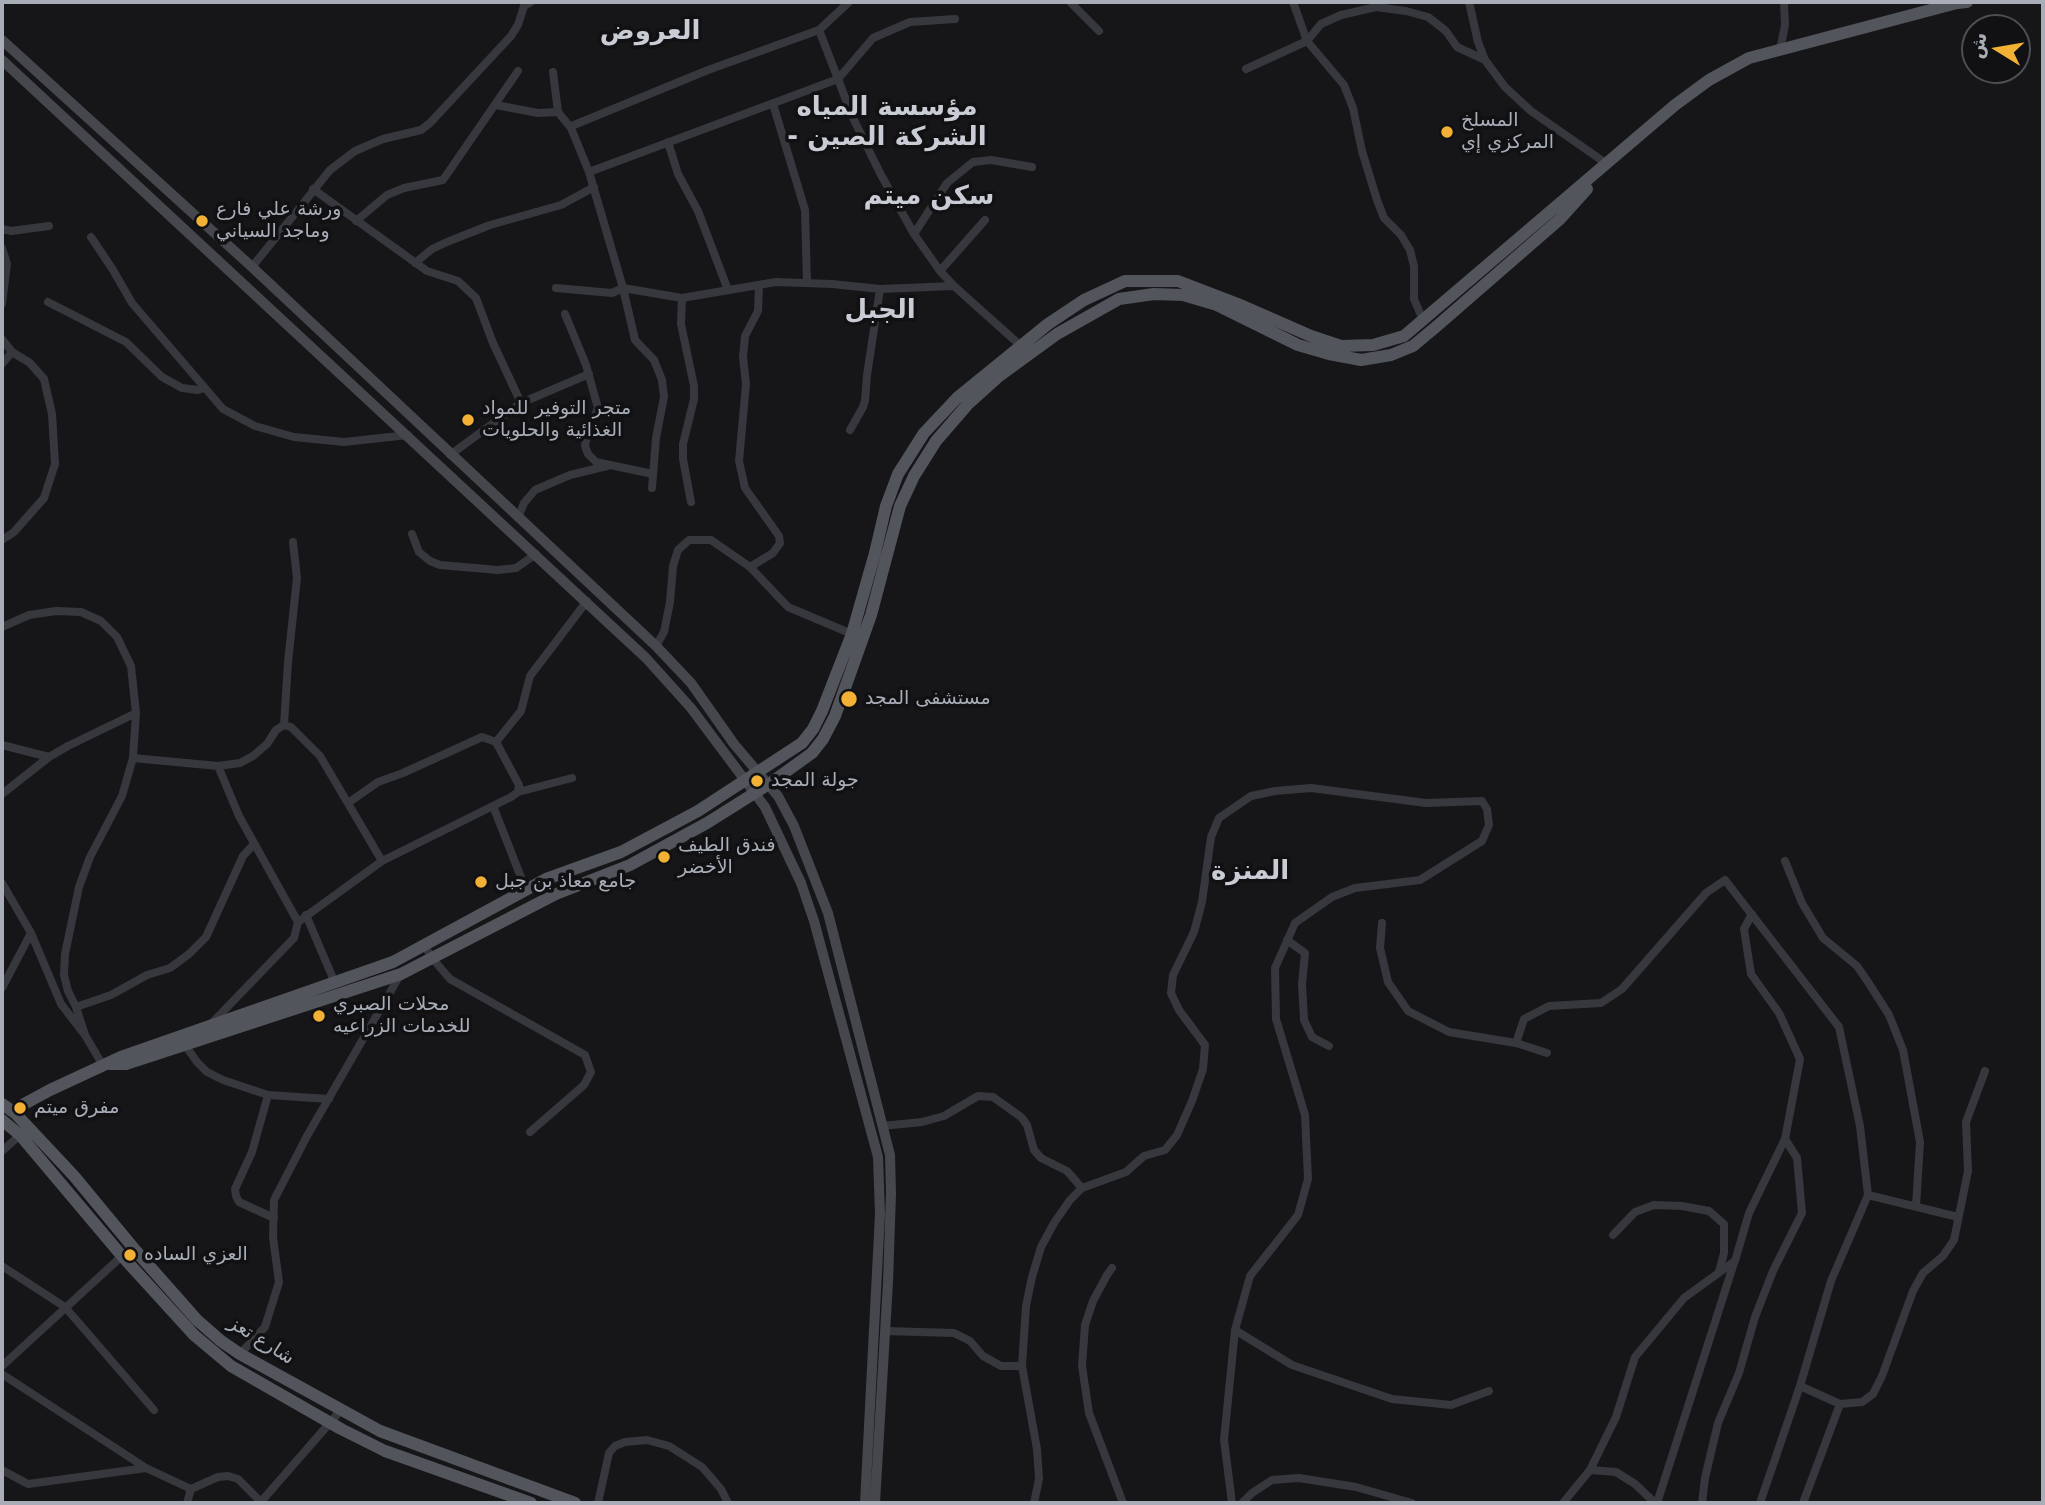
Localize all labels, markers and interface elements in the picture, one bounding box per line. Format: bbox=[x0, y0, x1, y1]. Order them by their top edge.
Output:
north arrow bbox=[1961, 14, 2031, 84]
district label: العروض bbox=[600, 16, 700, 48]
text: ش bbox=[1964, 30, 1991, 60]
district label: مؤسسة المياه - الشركة الصين bbox=[787, 92, 987, 154]
place label: المسلخ المركزي إي bbox=[1461, 110, 1554, 154]
marker: المسلخ المركزي إي bbox=[1439, 124, 1455, 140]
district label: سكن ميتم bbox=[864, 181, 994, 213]
place label: ورشة علي فارع وماجد السياني bbox=[216, 199, 341, 243]
marker: ورشة علي فارع وماجد السياني bbox=[194, 213, 210, 229]
district label: الجبل bbox=[844, 295, 916, 327]
place label: متجر التوفير للمواد الغذائية والحلويات bbox=[482, 398, 631, 442]
marker: متجر التوفير للمواد الغذائية والحلويات bbox=[460, 412, 476, 428]
place label: مستشفى المجد bbox=[865, 688, 991, 710]
marker: مستشفى المجد bbox=[839, 689, 859, 709]
place label: جولة المجد bbox=[771, 770, 859, 792]
marker: جولة المجد bbox=[749, 773, 765, 789]
place label: فندق الطيف الأخضر bbox=[678, 835, 776, 879]
marker: فندق الطيف الأخضر bbox=[656, 849, 672, 865]
district label: المنزة bbox=[1211, 856, 1289, 888]
place label: جامع معاذ بن جبل bbox=[495, 871, 636, 893]
marker: جامع معاذ بن جبل bbox=[473, 874, 489, 890]
place label: محلات الصبري للخدمات الزراعيه bbox=[333, 994, 470, 1038]
marker: محلات الصبري للخدمات الزراعيه bbox=[311, 1008, 327, 1024]
place label: مفرق ميتم bbox=[34, 1097, 119, 1119]
marker: مفرق ميتم bbox=[12, 1100, 28, 1116]
place label: العزي الساده bbox=[144, 1244, 248, 1266]
marker: العزي الساده bbox=[122, 1247, 138, 1263]
street label: شارع تعز bbox=[224, 1312, 298, 1370]

